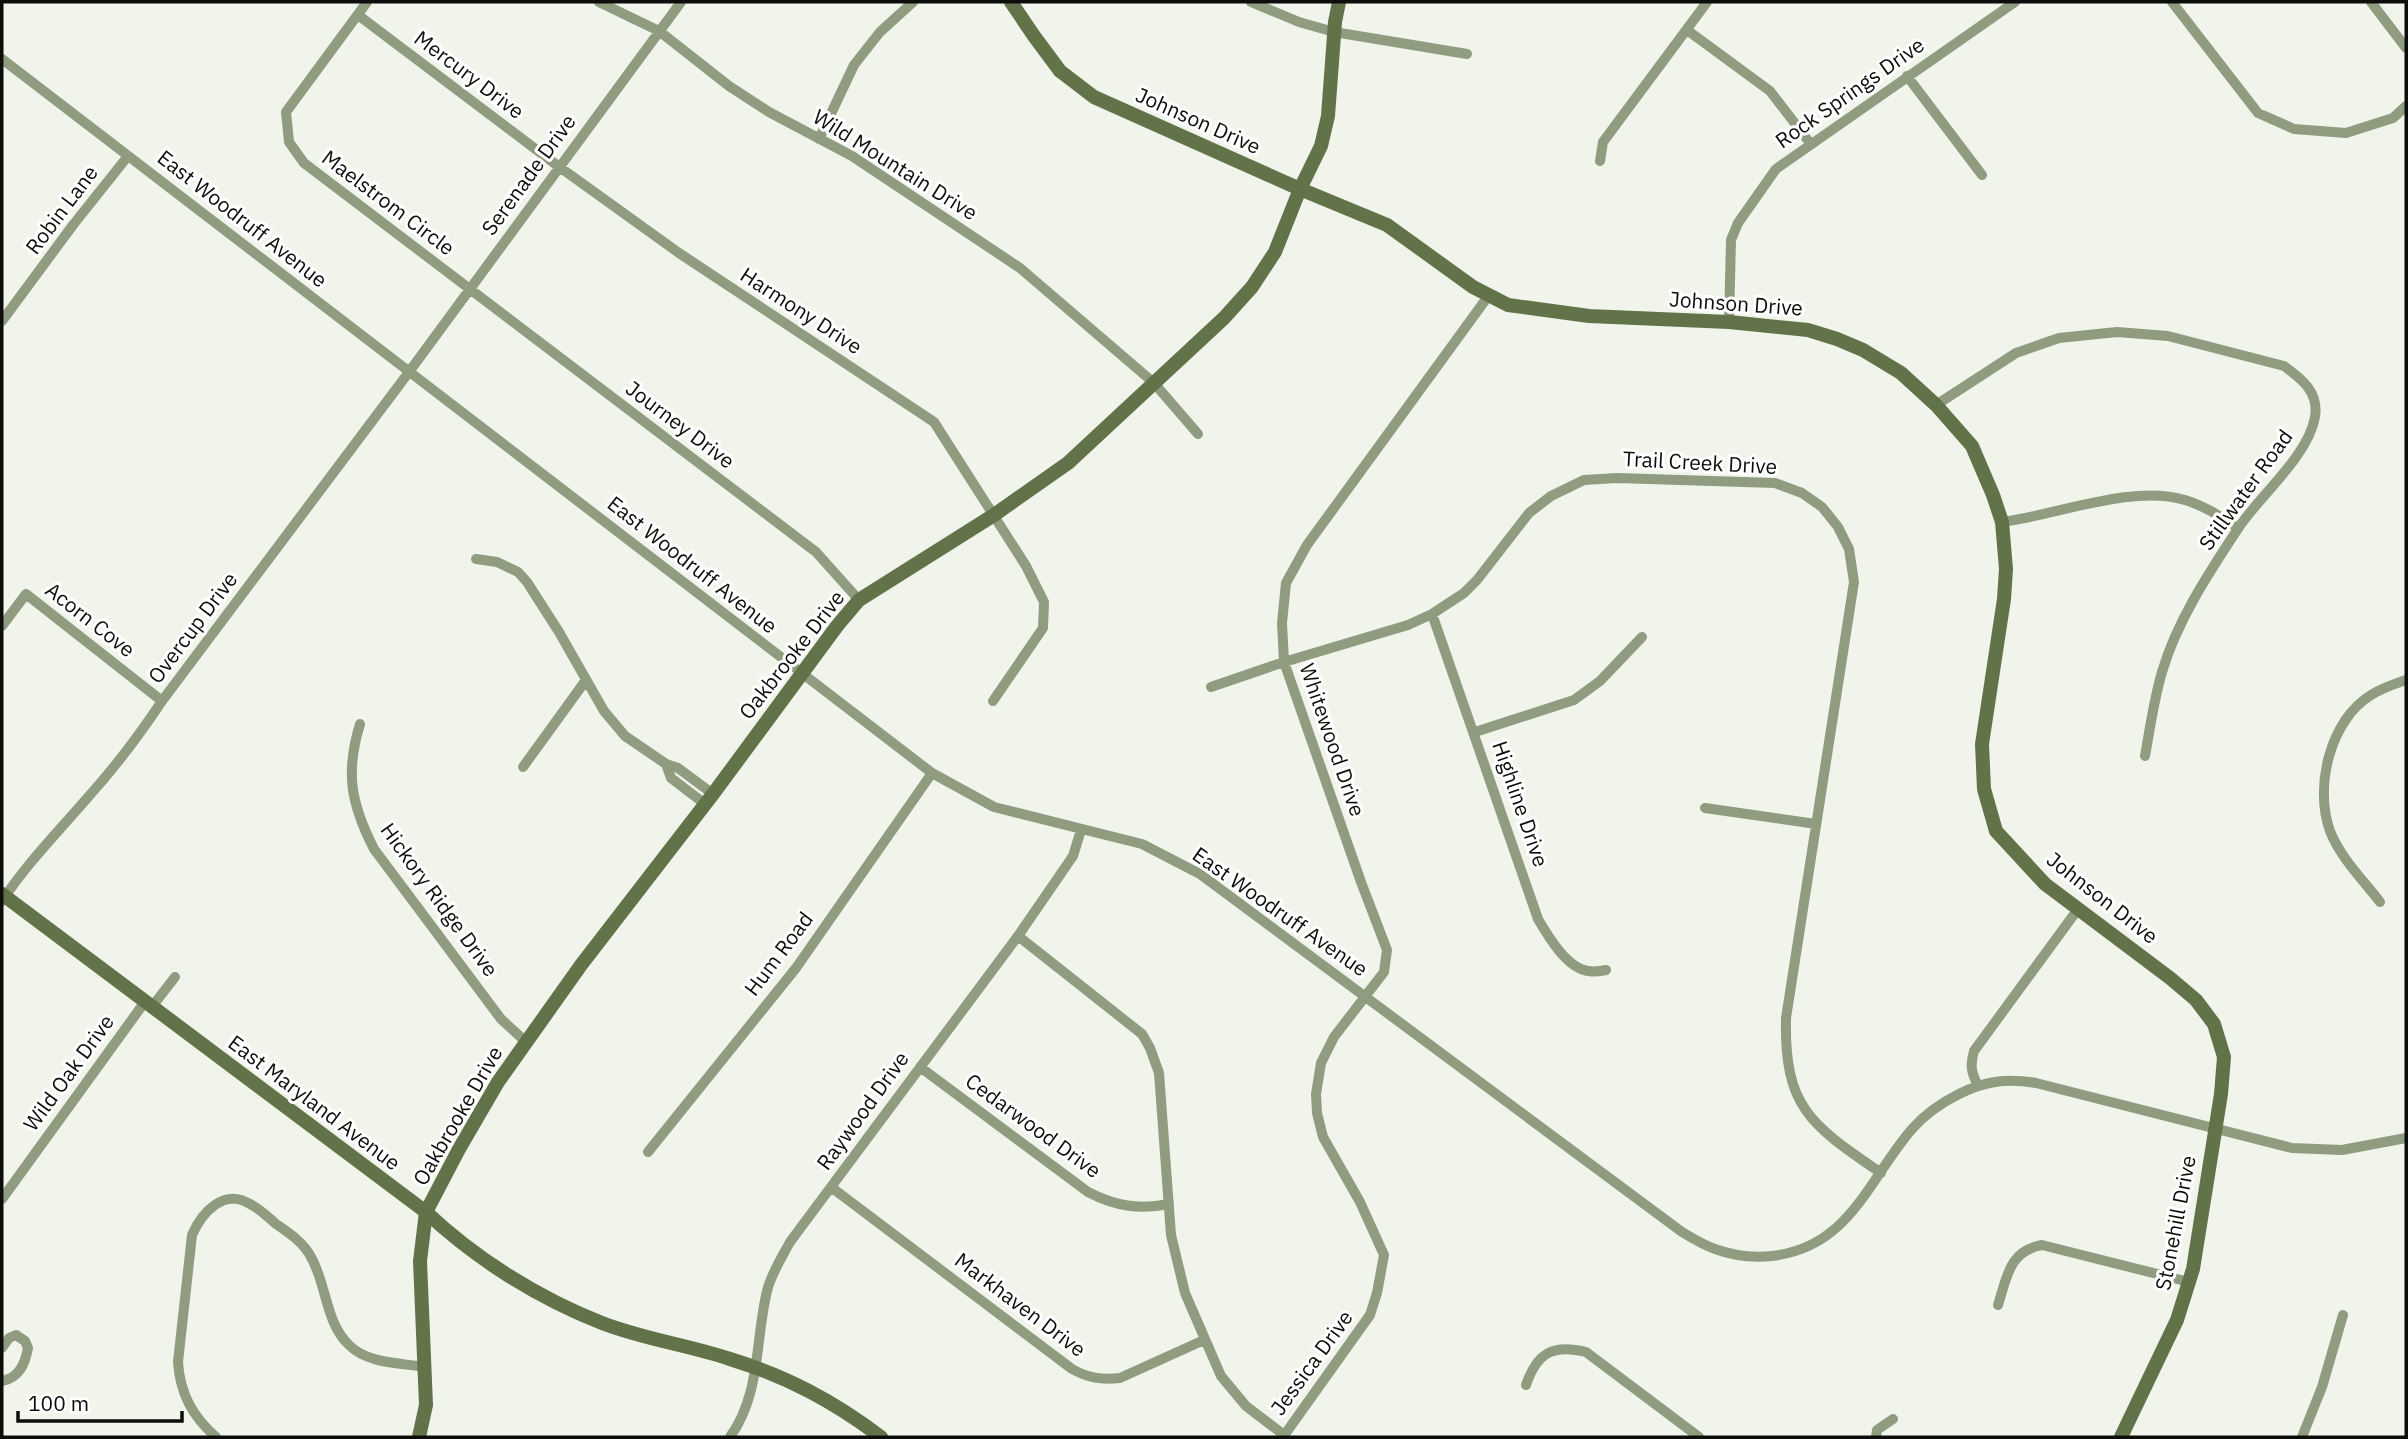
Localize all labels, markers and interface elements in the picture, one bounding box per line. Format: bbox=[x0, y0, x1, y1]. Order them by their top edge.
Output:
street label: Mercury Drive bbox=[409, 24, 530, 125]
street label: Rock Springs Drive bbox=[1769, 30, 1929, 154]
street label: Johnson Drive bbox=[1132, 80, 1265, 160]
street label: Wild Mountain Drive bbox=[808, 102, 983, 226]
street label: Serenade Drive bbox=[475, 108, 582, 241]
street label: East Woodruff Avenue bbox=[152, 143, 333, 293]
street label: Maelstrom Circle bbox=[317, 143, 461, 261]
street label: Robin Lane bbox=[19, 159, 104, 260]
street label: Harmony Drive bbox=[735, 260, 868, 360]
street label: Johnson Drive bbox=[1668, 284, 1804, 322]
street label: Journey Drive bbox=[620, 374, 741, 474]
street label: Stillwater Road bbox=[2192, 423, 2299, 555]
street label: Trail Creek Drive bbox=[1622, 444, 1778, 480]
street label: East Woodruff Avenue bbox=[602, 489, 783, 639]
street label: Overcup Drive bbox=[141, 566, 243, 689]
street label: Acorn Cove bbox=[40, 575, 141, 663]
street label: Oakbrooke Drive bbox=[732, 584, 850, 725]
street label: Whitewood Drive bbox=[1294, 659, 1372, 820]
street label: Highline Drive bbox=[1486, 737, 1556, 870]
street label: Hickory Ridge Drive bbox=[375, 817, 505, 982]
street label: East Woodruff Avenue bbox=[1187, 840, 1374, 982]
street label: Johnson Drive bbox=[2041, 845, 2164, 949]
street label: Hum Road bbox=[737, 906, 819, 1001]
street label: Wild Oak Drive bbox=[16, 1009, 120, 1136]
street label: East Maryland Avenue bbox=[223, 1028, 406, 1176]
street label: Oakbrooke Drive bbox=[406, 1041, 508, 1190]
street label: Raywood Drive bbox=[810, 1045, 915, 1175]
street label: Cedarwood Drive bbox=[960, 1066, 1107, 1184]
street label: Stonehill Drive bbox=[2148, 1153, 2202, 1293]
street label: Markhaven Drive bbox=[949, 1246, 1092, 1363]
street label: Jessica Drive bbox=[1264, 1304, 1359, 1421]
scale bar bbox=[18, 1380, 182, 1424]
text: 100 m bbox=[28, 1389, 89, 1417]

